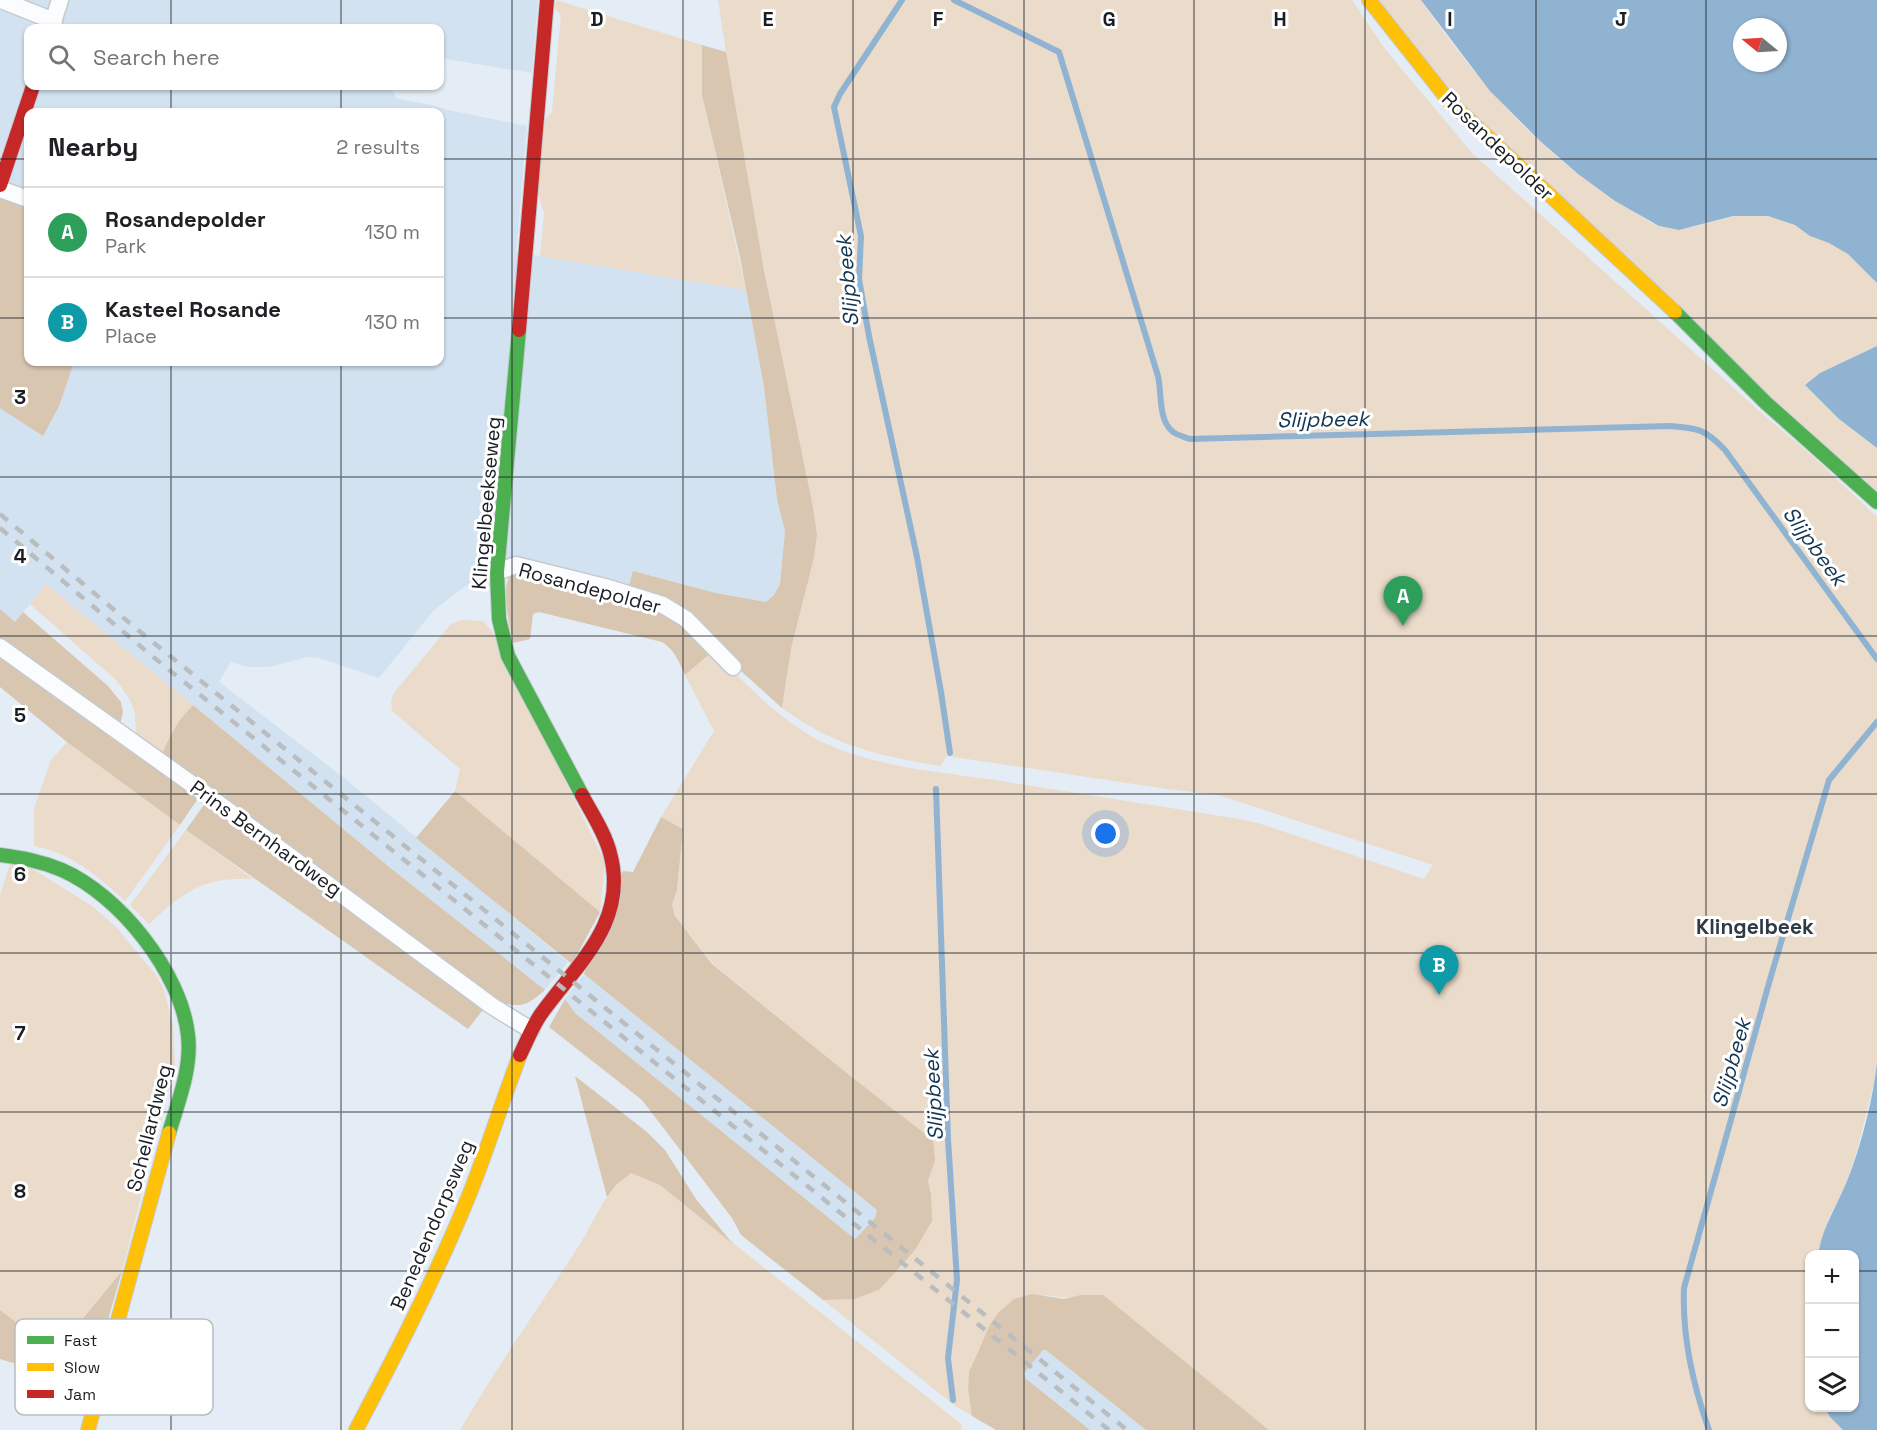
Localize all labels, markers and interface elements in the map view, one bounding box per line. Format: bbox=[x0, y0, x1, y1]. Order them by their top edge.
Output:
text: D bbox=[590, 6, 604, 32]
text: E bbox=[762, 6, 774, 32]
text: F bbox=[933, 6, 944, 32]
text: G bbox=[1102, 6, 1116, 32]
text: H bbox=[1273, 6, 1287, 32]
text: I bbox=[1447, 6, 1453, 32]
text: J bbox=[1615, 6, 1627, 32]
north arrow bbox=[1733, 18, 1787, 72]
search box bbox=[24, 24, 444, 90]
icon: search bbox=[45, 41, 78, 74]
text: Search here bbox=[93, 43, 220, 71]
street label: Rosandepolder bbox=[1436, 86, 1560, 206]
text: Nearby bbox=[48, 130, 138, 164]
text: 2 results bbox=[336, 134, 420, 160]
text: Rosandepolder bbox=[105, 205, 266, 233]
text: A bbox=[61, 219, 74, 245]
text: 130 m bbox=[364, 219, 420, 245]
water label: Slijpbeek bbox=[829, 232, 864, 328]
text: Park bbox=[105, 233, 147, 259]
text: Kasteel Rosande bbox=[105, 295, 281, 323]
text: B bbox=[61, 309, 74, 335]
text: 130 m bbox=[364, 309, 420, 335]
text: Place bbox=[105, 323, 157, 349]
text: 3 bbox=[14, 384, 26, 410]
water label: Slijpbeek bbox=[1277, 405, 1372, 433]
street label: Klingelbeekseweg bbox=[465, 415, 507, 591]
water label: Slijpbeek bbox=[1777, 501, 1854, 593]
text: 4 bbox=[14, 543, 27, 569]
street label: Rosandepolder bbox=[516, 557, 664, 619]
pin: A bbox=[1384, 576, 1422, 626]
text: 5 bbox=[14, 702, 26, 728]
street label: Prins Bernhardweg bbox=[185, 774, 347, 902]
your location bbox=[1091, 819, 1120, 848]
text: 6 bbox=[14, 861, 26, 887]
district label: Klingelbeek bbox=[1696, 913, 1814, 940]
pin: B bbox=[1420, 946, 1458, 995]
water label: Slijpbeek bbox=[1705, 1013, 1757, 1111]
text: 7 bbox=[14, 1020, 26, 1046]
water label: Slijpbeek bbox=[917, 1046, 949, 1141]
street label: Schellardweg bbox=[121, 1062, 177, 1194]
street label: Benedendorpsweg bbox=[384, 1136, 480, 1314]
text: 8 bbox=[14, 1178, 26, 1204]
map controls bbox=[1805, 1250, 1859, 1412]
button: + bbox=[1805, 1250, 1859, 1304]
button: − bbox=[1805, 1304, 1859, 1358]
legend bbox=[15, 1319, 213, 1415]
text: Fast bbox=[64, 1330, 97, 1351]
text: Slow bbox=[64, 1357, 100, 1378]
button: layers bbox=[1805, 1358, 1859, 1412]
text: Jam bbox=[64, 1384, 96, 1405]

